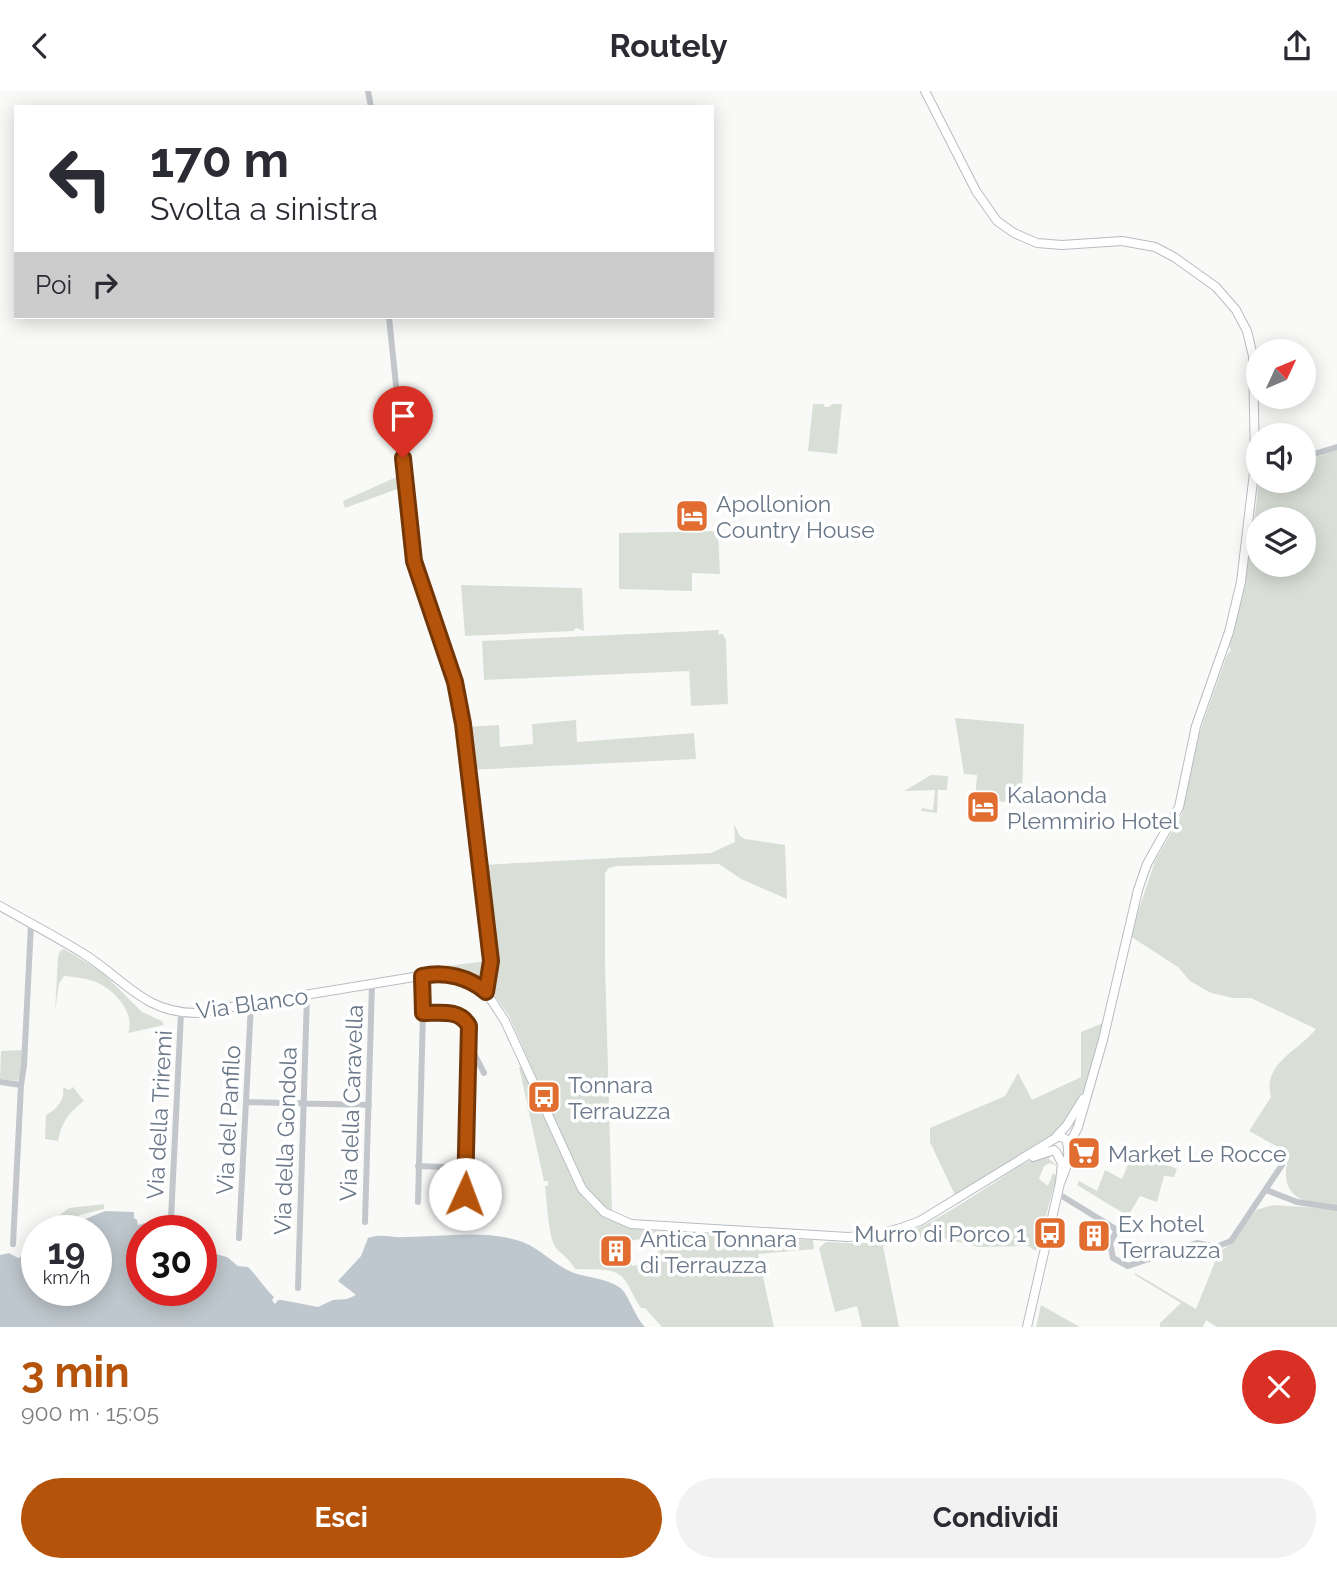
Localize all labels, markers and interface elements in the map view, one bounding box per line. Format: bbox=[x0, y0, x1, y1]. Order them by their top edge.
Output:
icon: back bbox=[21, 27, 59, 65]
text: Routely bbox=[610, 27, 727, 64]
icon: share bbox=[1278, 27, 1316, 65]
text: 170 m bbox=[150, 131, 289, 188]
icon: left bbox=[35, 133, 126, 224]
text: Svolta a sinistra bbox=[150, 190, 378, 227]
icon: right bbox=[86, 266, 124, 304]
text: Poi bbox=[35, 270, 72, 300]
north arrow bbox=[1246, 339, 1316, 409]
map controls bbox=[1246, 339, 1316, 577]
pin bbox=[373, 386, 433, 458]
icon: arrive bbox=[384, 397, 422, 435]
button: sound bbox=[1246, 423, 1316, 493]
place label: Apollonion Country House bbox=[716, 490, 875, 543]
hotel icon: Apollonion Country House bbox=[673, 497, 711, 535]
button: layers bbox=[1246, 507, 1316, 577]
place label: Kalaonda Plemmirio Hotel bbox=[1007, 781, 1179, 834]
hotel icon: Kalaonda Plemmirio Hotel bbox=[964, 788, 1002, 826]
street label: Via Blanco bbox=[194, 982, 310, 1024]
street label: Via della Caravella bbox=[334, 1004, 368, 1202]
street label: Via della Triremi bbox=[141, 1030, 177, 1200]
street label: Via del Panfilo bbox=[211, 1044, 245, 1196]
street label: Via della Gondola bbox=[268, 1047, 302, 1235]
place label: Tonnara Terrauzza bbox=[568, 1071, 670, 1124]
bus stop icon: Tonnara Terrauzza bbox=[525, 1078, 563, 1116]
supermarket icon: Market Le Rocce bbox=[1065, 1134, 1103, 1172]
place label: Market Le Rocce bbox=[1108, 1140, 1287, 1167]
position arrow bbox=[428, 1157, 502, 1231]
place label: Ex hotel Terrauzza bbox=[1118, 1210, 1220, 1263]
bus stop icon: Murro di Porco 1 bbox=[1031, 1214, 1069, 1252]
speed limit sign: 30 bbox=[126, 1215, 217, 1306]
building icon: Ex hotel Terrauzza bbox=[1075, 1217, 1113, 1255]
place label: Murro di Porco 1 bbox=[854, 1220, 1026, 1247]
place label: Antica Tonnara di Terrauzza bbox=[640, 1225, 797, 1278]
text: 19 bbox=[48, 1231, 85, 1272]
building icon: Antica Tonnara di Terrauzza bbox=[597, 1232, 635, 1270]
text: km/h bbox=[43, 1267, 90, 1288]
text: 3 min bbox=[21, 1348, 130, 1397]
button: close bbox=[1242, 1350, 1316, 1424]
text: 900 m · 15:05 bbox=[21, 1399, 159, 1426]
button: Esci bbox=[21, 1478, 662, 1558]
button: Condividi bbox=[676, 1478, 1316, 1558]

